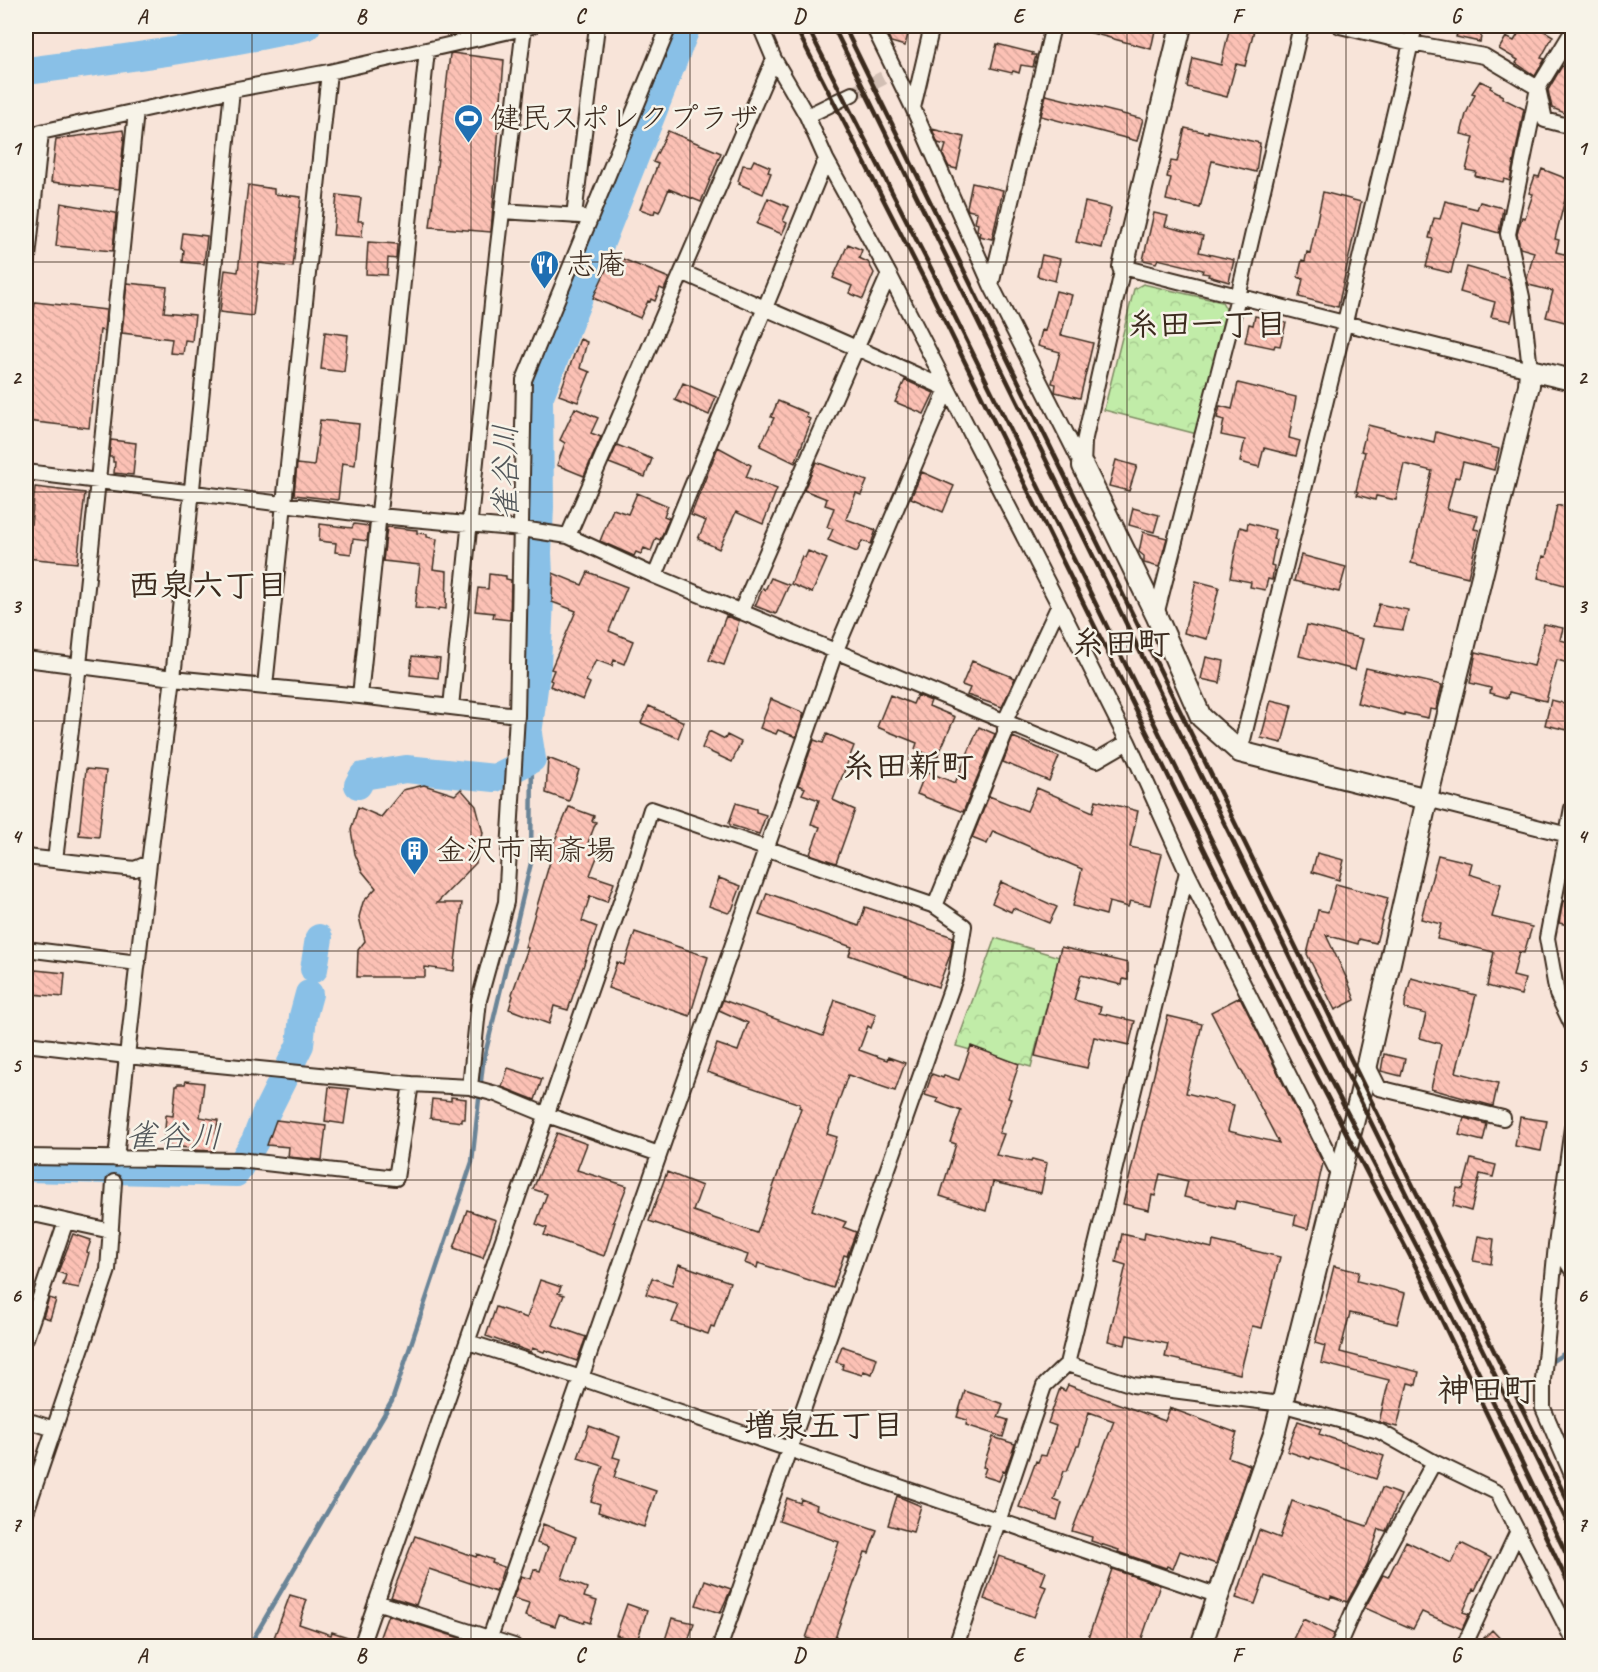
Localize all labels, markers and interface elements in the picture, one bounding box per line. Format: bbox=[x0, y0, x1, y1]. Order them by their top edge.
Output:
text: A bbox=[137, 4, 149, 29]
text: B bbox=[356, 4, 368, 29]
text: C bbox=[575, 4, 587, 29]
text: D bbox=[793, 4, 807, 29]
text: E bbox=[1013, 4, 1027, 29]
text: F bbox=[1232, 4, 1246, 29]
text: G bbox=[1451, 4, 1464, 29]
place label: 健民スポレクプラザ bbox=[490, 99, 759, 137]
sports icon: 健民スポレクプラザ bbox=[453, 102, 485, 144]
text: 1 bbox=[12, 136, 23, 161]
text: 1 bbox=[1578, 136, 1589, 161]
place label: 志庵 bbox=[566, 245, 626, 283]
restaurant icon: 志庵 bbox=[529, 248, 561, 290]
district label: 糸田一丁目 bbox=[1127, 304, 1287, 345]
text: 2 bbox=[12, 365, 23, 390]
text: 2 bbox=[1578, 365, 1589, 390]
water label: 雀谷川 bbox=[485, 424, 526, 520]
district label: 西泉六丁目 bbox=[128, 565, 288, 606]
text: 3 bbox=[12, 594, 23, 619]
text: 3 bbox=[1578, 594, 1589, 619]
district label: 糸田町 bbox=[1072, 622, 1171, 664]
district label: 糸田新町 bbox=[842, 745, 974, 787]
text: 4 bbox=[12, 824, 24, 849]
text: 4 bbox=[1578, 824, 1590, 849]
place label: 金沢市南斎場 bbox=[436, 831, 616, 869]
building icon: 金沢市南斎場 bbox=[399, 834, 431, 876]
text: 5 bbox=[12, 1053, 23, 1078]
text: 5 bbox=[1578, 1053, 1589, 1078]
water label: 雀谷川 bbox=[126, 1115, 222, 1157]
text: 6 bbox=[11, 1283, 22, 1308]
text: 6 bbox=[1577, 1283, 1588, 1308]
district label: 神田町 bbox=[1438, 1369, 1537, 1411]
district label: 増泉五丁目 bbox=[744, 1405, 904, 1446]
text: 7 bbox=[12, 1512, 23, 1537]
text: 7 bbox=[1578, 1512, 1589, 1537]
text: A bbox=[137, 1643, 149, 1668]
text: B bbox=[356, 1643, 368, 1668]
text: C bbox=[575, 1643, 587, 1668]
text: D bbox=[793, 1643, 807, 1668]
text: E bbox=[1013, 1643, 1027, 1668]
text: F bbox=[1232, 1643, 1246, 1668]
text: G bbox=[1451, 1643, 1464, 1668]

